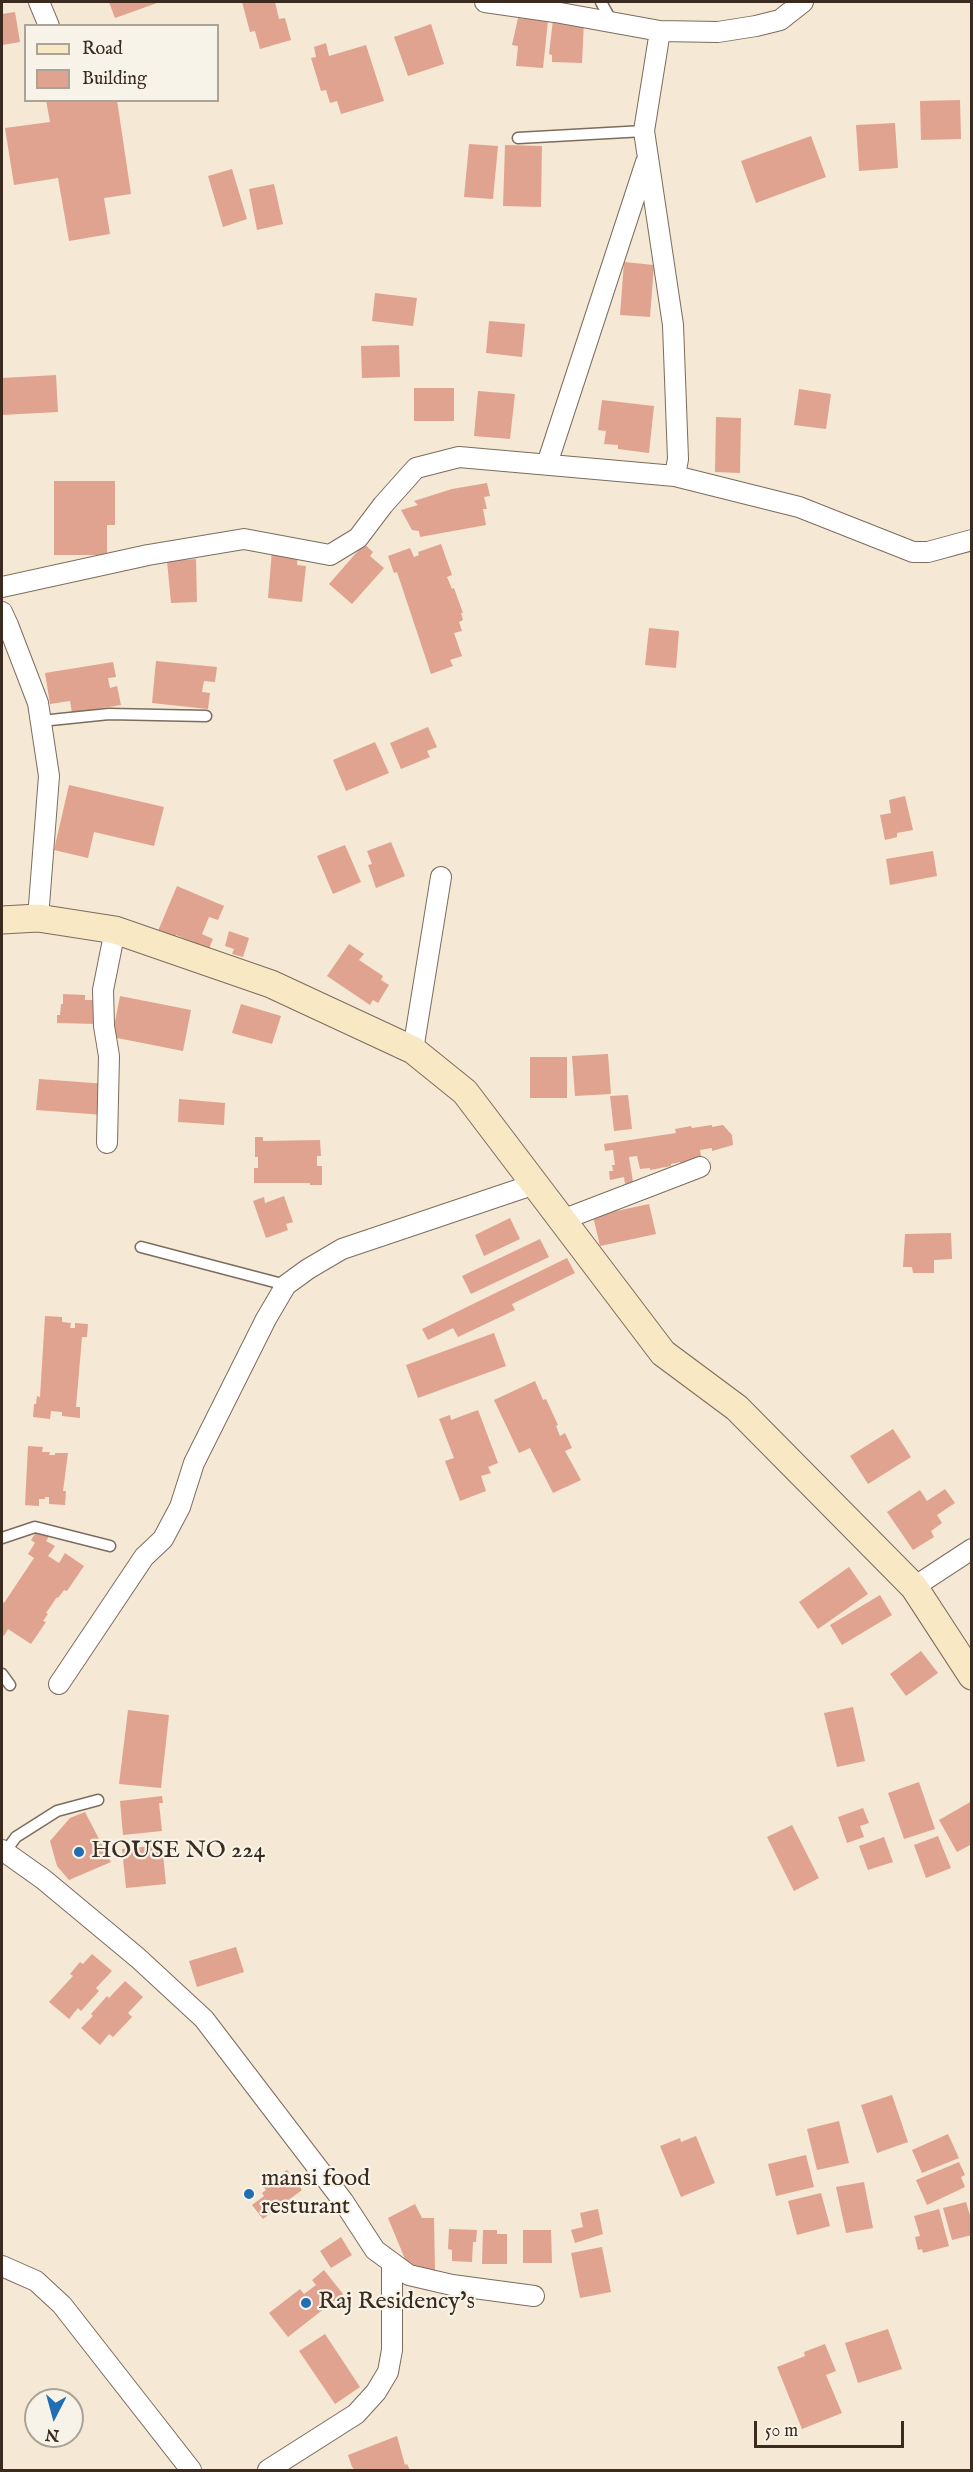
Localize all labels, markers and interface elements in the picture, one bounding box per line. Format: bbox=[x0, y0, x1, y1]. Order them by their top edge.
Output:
legend bbox=[24, 24, 219, 102]
text: Road bbox=[82, 38, 123, 61]
text: Building bbox=[82, 68, 147, 91]
place label: HOUSE NO 224 bbox=[91, 1838, 265, 1866]
marker: HOUSE NO 224 bbox=[72, 1845, 86, 1859]
place label: mansi food resturant bbox=[261, 2166, 370, 2222]
marker: mansi food resturant bbox=[242, 2187, 256, 2201]
place label: Raj Residency's bbox=[318, 2289, 475, 2317]
marker: Raj Residency's bbox=[299, 2296, 313, 2310]
north arrow bbox=[24, 2388, 84, 2448]
scale bar bbox=[757, 2409, 907, 2447]
text: 50 m bbox=[765, 2420, 798, 2443]
text: N bbox=[44, 2423, 60, 2445]

